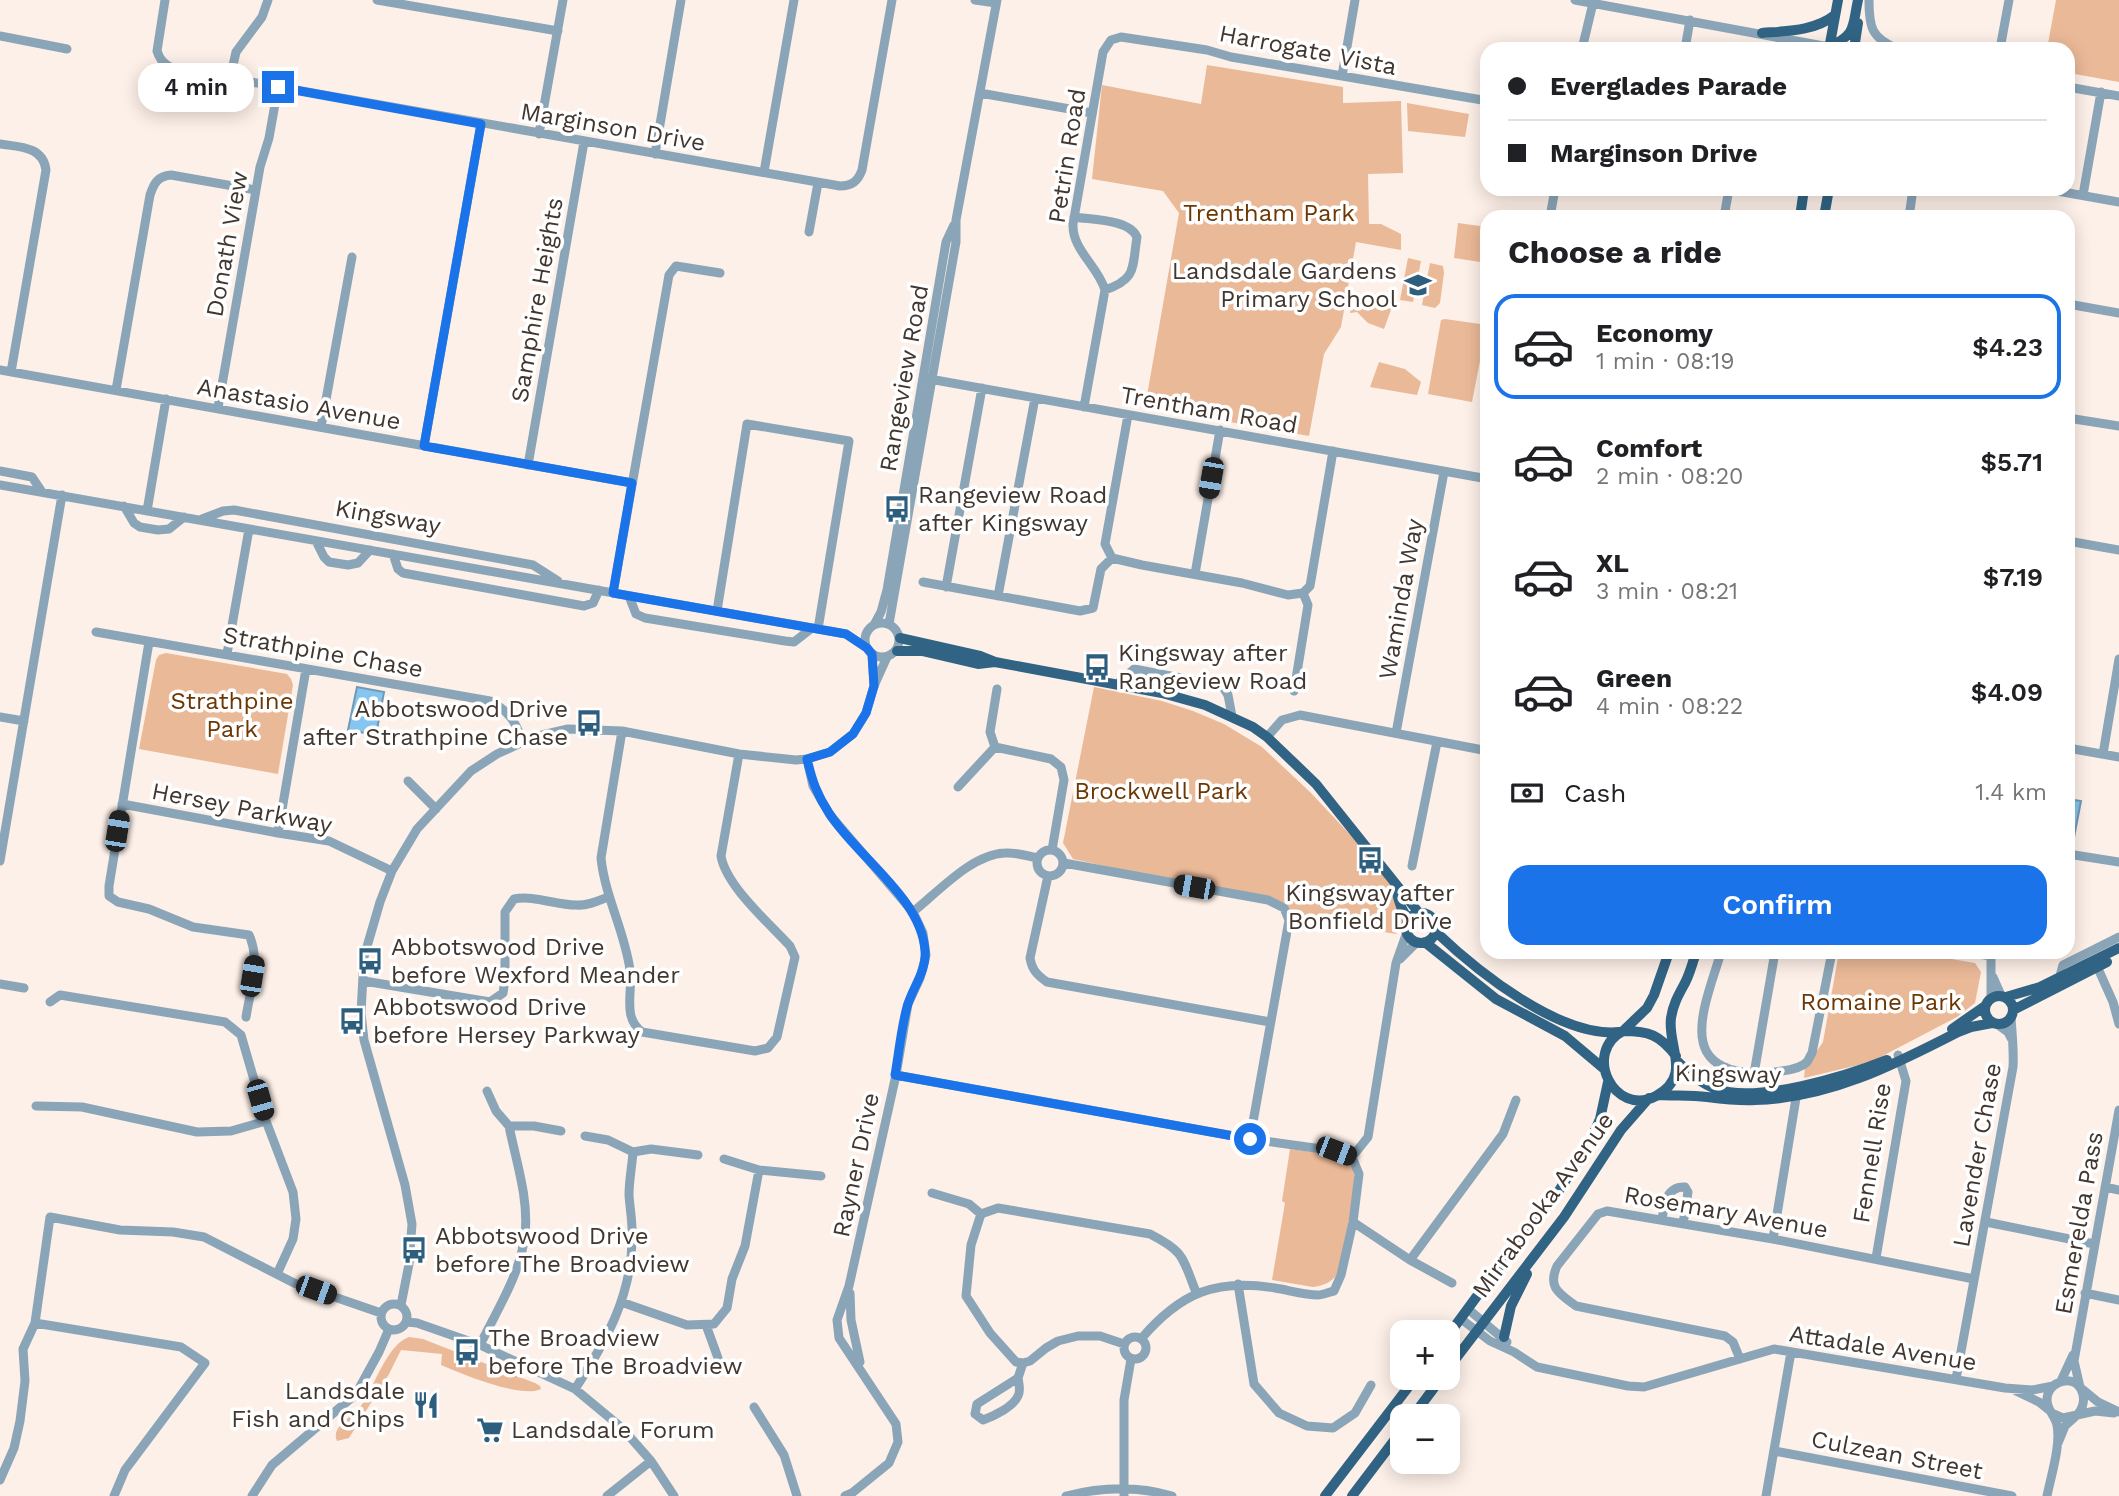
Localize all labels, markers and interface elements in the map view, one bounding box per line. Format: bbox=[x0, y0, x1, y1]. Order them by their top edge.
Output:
street label: Harrogate Vista bbox=[1217, 19, 1399, 81]
callout: 4 min bbox=[138, 62, 254, 112]
route end bbox=[262, 71, 294, 103]
text: Everglades Parade bbox=[1550, 71, 1787, 101]
text: 4 min bbox=[164, 74, 228, 101]
street label: Petrin Road bbox=[1043, 87, 1091, 225]
street label: Marginson Drive bbox=[519, 97, 707, 157]
text: Marginson Drive bbox=[1550, 138, 1758, 168]
street label: Donath View bbox=[200, 169, 254, 319]
street label: Samphire Heights bbox=[505, 196, 569, 404]
park label: Trentham Park bbox=[1183, 199, 1355, 227]
text: Choose a ride bbox=[1508, 233, 1722, 271]
place label: Landsdale Gardens Primary School bbox=[1172, 257, 1398, 313]
school or university icon: Landsdale Gardens Primary School bbox=[1403, 270, 1433, 300]
street label: Rangeview Road bbox=[874, 282, 934, 474]
icon: car bbox=[1512, 315, 1575, 378]
text: Economy bbox=[1596, 318, 1713, 348]
text: $4.23 bbox=[1972, 332, 2043, 362]
text: 1 min · 08:19 bbox=[1596, 348, 1734, 375]
street label: Anastasio Avenue bbox=[195, 372, 403, 436]
street label: Trentham Road bbox=[1118, 381, 1300, 439]
icon: car bbox=[1512, 430, 1575, 493]
text: Comfort bbox=[1596, 433, 1702, 463]
text: $5.71 bbox=[1981, 447, 2043, 477]
car bbox=[1198, 455, 1225, 501]
text: 2 min · 08:20 bbox=[1596, 463, 1743, 490]
place label: Rangeview Road after Kingsway bbox=[918, 481, 1107, 537]
street label: Kingsway bbox=[333, 494, 444, 540]
bus stop icon: Rangeview Road after Kingsway bbox=[882, 494, 912, 524]
street label: Waminda Way bbox=[1373, 516, 1429, 682]
icon: car bbox=[1512, 545, 1575, 608]
text: XL bbox=[1596, 548, 1629, 578]
text: $7.19 bbox=[1983, 562, 2043, 592]
text: 3 min · 08:21 bbox=[1596, 578, 1738, 605]
street label: Strathpine Chase bbox=[221, 621, 425, 683]
place label: Kingsway after Rangeview Road bbox=[1118, 639, 1307, 695]
bus stop icon: Kingsway after Rangeview Road bbox=[1082, 652, 1112, 682]
icon: car bbox=[1512, 660, 1575, 723]
text: Green bbox=[1596, 663, 1672, 693]
text: $4.09 bbox=[1971, 677, 2043, 707]
park label: Strathpine Park bbox=[170, 687, 294, 743]
text: 4 min · 08:22 bbox=[1596, 693, 1743, 720]
place label: Abbotswood Drive after Strathpine Chase bbox=[302, 695, 568, 751]
bus stop icon: Abbotswood Drive after Strathpine Chase bbox=[574, 708, 604, 738]
icon: cash bbox=[1508, 774, 1546, 812]
street label: Hersey Parkway bbox=[149, 777, 335, 839]
park label: Brockwell Park bbox=[1074, 777, 1248, 805]
text: Cash bbox=[1564, 778, 1626, 808]
text: 1.4 km bbox=[1975, 779, 2047, 806]
car bbox=[104, 809, 131, 853]
bus stop icon: Kingsway after Bonfield Drive bbox=[1355, 845, 1385, 875]
button: Confirm bbox=[1508, 865, 2047, 945]
car bbox=[1172, 873, 1217, 901]
place label: Kingsway after Bonfield Drive bbox=[1285, 879, 1455, 935]
place label: Abbotswood Drive before Wexford Meander bbox=[391, 933, 680, 989]
bus stop icon: Abbotswood Drive before Wexford Meander bbox=[355, 946, 385, 976]
car bbox=[239, 954, 266, 998]
park label: Romaine Park bbox=[1800, 988, 1962, 1016]
place label: Abbotswood Drive before Hersey Parkway bbox=[373, 993, 640, 1049]
bus stop icon: Abbotswood Drive before Hersey Parkway bbox=[337, 1006, 367, 1036]
street label: Kingsway bbox=[1674, 1059, 1782, 1089]
street label: Lavender Chase bbox=[1947, 1061, 2007, 1249]
car bbox=[245, 1077, 276, 1123]
street label: Fennell Rise bbox=[1847, 1081, 1897, 1225]
street label: Rayner Drive bbox=[827, 1090, 885, 1240]
street label: Mirrabooka Avenue bbox=[1466, 1107, 1620, 1303]
route start bbox=[1234, 1123, 1266, 1155]
street label: Esmerelda Pass bbox=[2049, 1129, 2109, 1317]
car bbox=[1313, 1134, 1360, 1168]
street label: Rosemary Avenue bbox=[1622, 1180, 1830, 1244]
place label: Abbotswood Drive before The Broadview bbox=[435, 1222, 690, 1278]
bus stop icon: Abbotswood Drive before The Broadview bbox=[399, 1235, 429, 1265]
car bbox=[293, 1273, 340, 1307]
street label: Attadale Avenue bbox=[1787, 1319, 1979, 1377]
map controls bbox=[1390, 1320, 1460, 1474]
button: + bbox=[1390, 1320, 1460, 1390]
place label: The Broadview before The Broadview bbox=[488, 1324, 743, 1380]
bus stop icon: The Broadview before The Broadview bbox=[452, 1337, 482, 1367]
place label: Landsdale Fish and Chips bbox=[231, 1377, 405, 1433]
restaurant icon: Landsdale Fish and Chips bbox=[411, 1390, 441, 1420]
button: − bbox=[1390, 1404, 1460, 1474]
supermarket icon: Landsdale Forum bbox=[475, 1415, 505, 1445]
place label: Landsdale Forum bbox=[511, 1416, 715, 1444]
street label: Culzean Street bbox=[1809, 1425, 1985, 1485]

